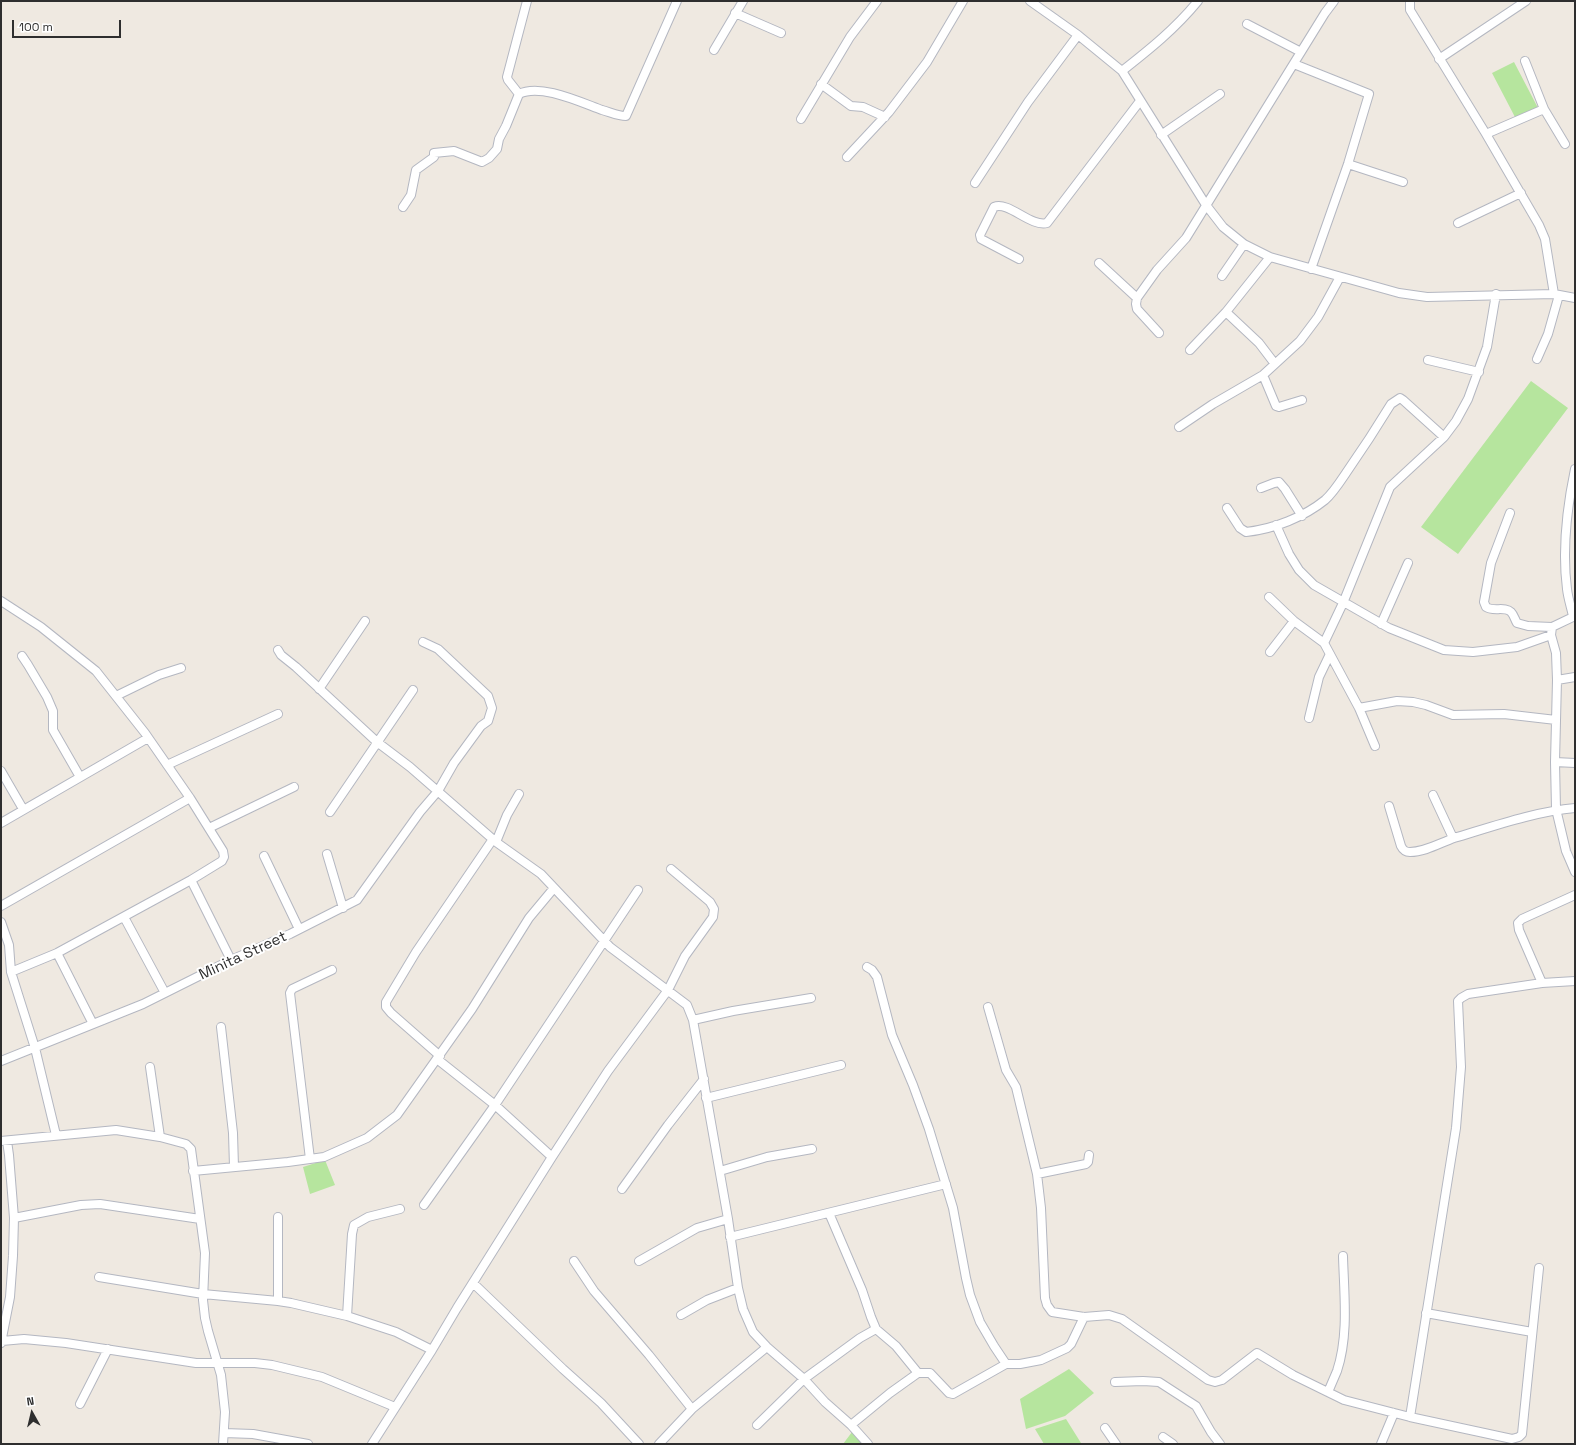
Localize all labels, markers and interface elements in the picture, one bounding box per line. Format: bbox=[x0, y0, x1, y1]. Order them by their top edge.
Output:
scale bar bbox=[14, 12, 123, 38]
text: 100 m bbox=[19, 19, 53, 35]
street label: Minita Street bbox=[196, 928, 290, 984]
north arrow bbox=[12, 1393, 52, 1433]
text: N bbox=[26, 1394, 35, 1409]

